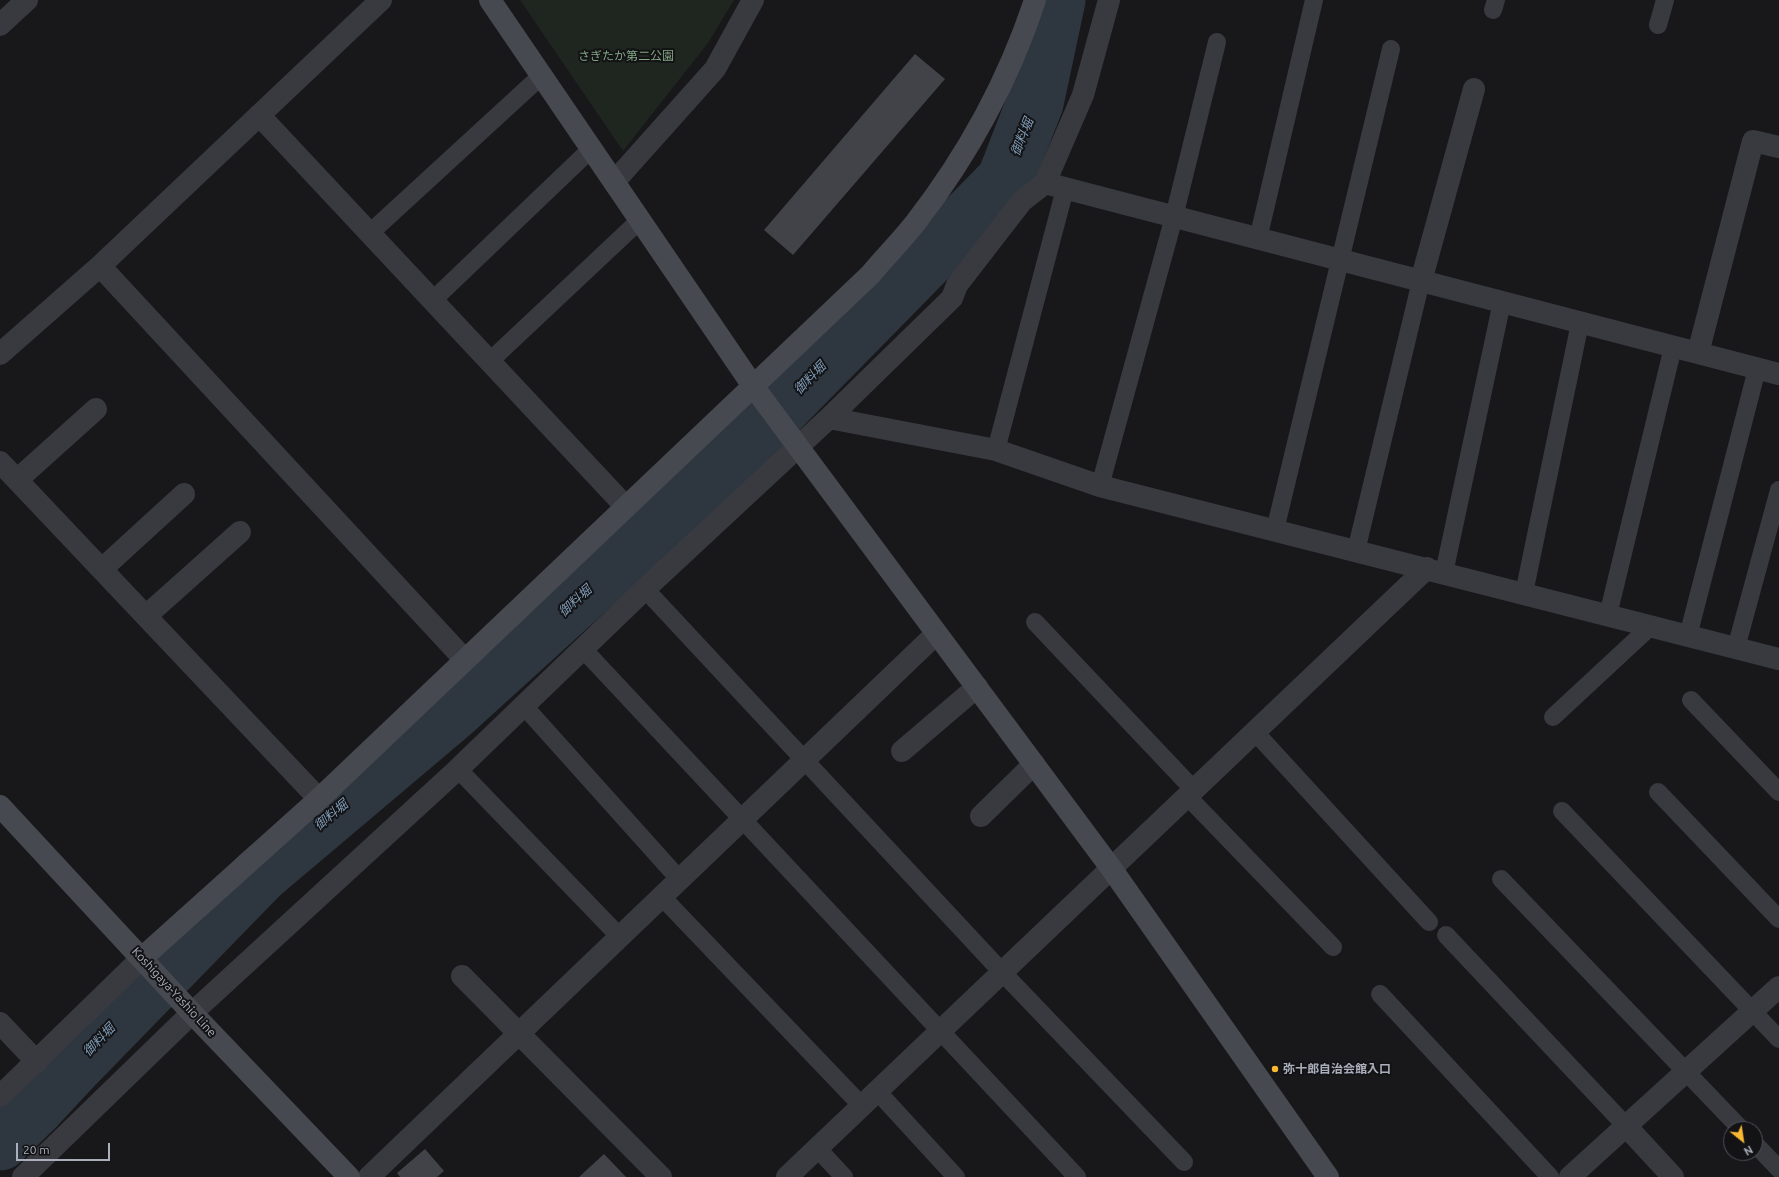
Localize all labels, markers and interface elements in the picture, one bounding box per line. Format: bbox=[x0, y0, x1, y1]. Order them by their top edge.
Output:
park label: さぎたか第二公園 bbox=[578, 49, 674, 63]
water label: 御料堀 bbox=[1007, 116, 1037, 158]
water label: 御料堀 bbox=[791, 359, 829, 397]
water label: 御料堀 bbox=[555, 582, 595, 620]
water label: 御料堀 bbox=[311, 796, 351, 834]
street label: Koshigaya-Yashio Line bbox=[129, 944, 219, 1040]
water label: 御料堀 bbox=[80, 1021, 118, 1059]
place label: 弥十郎自治会館入口 bbox=[1283, 1062, 1391, 1076]
marker: 弥十郎自治会館入口 bbox=[1270, 1064, 1280, 1074]
north arrow bbox=[1723, 1121, 1763, 1161]
scale bar bbox=[18, 1135, 112, 1161]
text: 20 m bbox=[23, 1143, 50, 1156]
text: N bbox=[1742, 1143, 1755, 1158]

